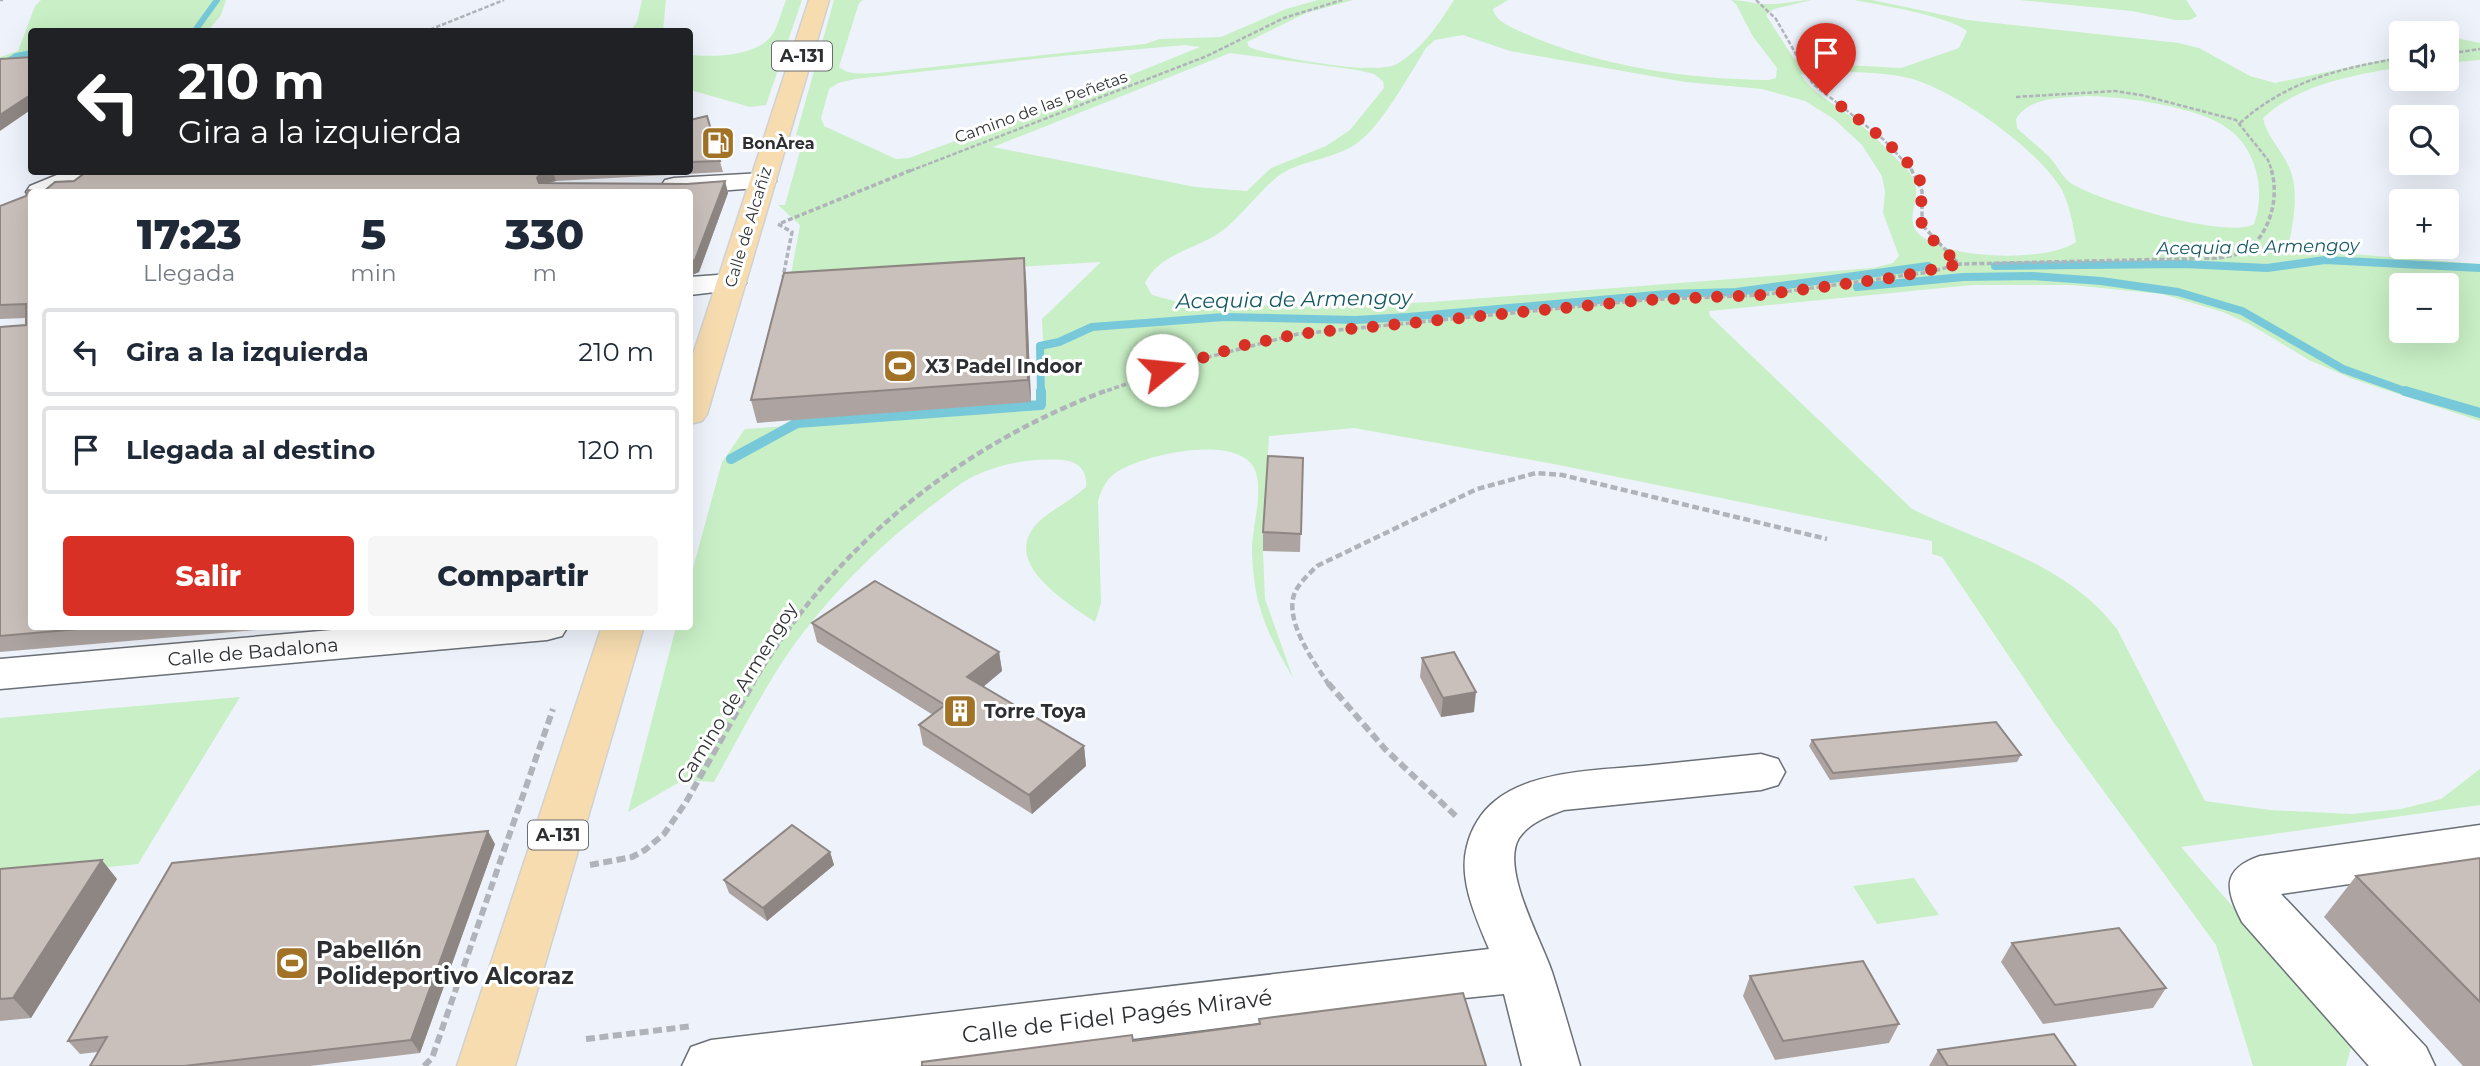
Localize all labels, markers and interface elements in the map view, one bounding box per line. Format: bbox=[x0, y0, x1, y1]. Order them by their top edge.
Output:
map controls bbox=[2389, 21, 2459, 343]
button: sound bbox=[2389, 21, 2459, 91]
pin bbox=[1796, 23, 1856, 95]
icon: arrive bbox=[1807, 34, 1845, 72]
road number: A-131 bbox=[772, 42, 832, 70]
text: 210 m bbox=[178, 52, 325, 111]
icon: left bbox=[63, 56, 154, 147]
street label: Camino de las Peñetas bbox=[952, 67, 1130, 147]
button: search bbox=[2389, 105, 2459, 175]
text: Gira a la izquierda bbox=[178, 112, 462, 151]
fuel station icon: BonÀrea bbox=[699, 124, 737, 162]
place label: BonÀrea bbox=[742, 134, 815, 153]
street label: Calle de Alcañiz bbox=[721, 164, 775, 290]
button: + bbox=[2389, 189, 2459, 259]
text: 17:23 bbox=[137, 208, 242, 260]
text: 5 bbox=[361, 208, 386, 260]
text: 330 bbox=[505, 208, 584, 260]
water label: Acequia de Armengoy bbox=[2155, 234, 2361, 260]
text: Llegada bbox=[143, 259, 235, 287]
text: min bbox=[350, 259, 396, 287]
text: m bbox=[533, 259, 557, 287]
button: − bbox=[2389, 273, 2459, 343]
water label: Acequia de Armengoy bbox=[1174, 284, 1414, 314]
icon: left bbox=[67, 333, 105, 371]
position arrow bbox=[1125, 333, 1199, 407]
text: Gira a la izquierda bbox=[126, 336, 369, 368]
text: 210 m bbox=[578, 336, 654, 368]
sports icon: X3 Padel Indoor bbox=[881, 347, 919, 385]
place label: X3 Padel Indoor bbox=[925, 355, 1083, 378]
icon: arrive bbox=[67, 431, 105, 469]
text: Llegada al destino bbox=[126, 434, 375, 466]
text: 120 m bbox=[578, 434, 654, 466]
button: Salir bbox=[63, 536, 354, 616]
button: Compartir bbox=[368, 536, 658, 616]
street label: Camino de Armengoy bbox=[672, 598, 803, 788]
street label: Calle de Badalona bbox=[167, 633, 339, 671]
building icon: Torre Toya bbox=[941, 692, 979, 730]
place label: Torre Toya bbox=[984, 700, 1086, 723]
road number: A-131 bbox=[528, 820, 588, 850]
place label: Pabellón Polideportivo Alcoraz bbox=[316, 936, 574, 990]
sports icon: Pabellón Polideportivo Alcoraz bbox=[273, 944, 311, 982]
street label: Calle de Fidel Pagés Miravé bbox=[960, 983, 1274, 1049]

